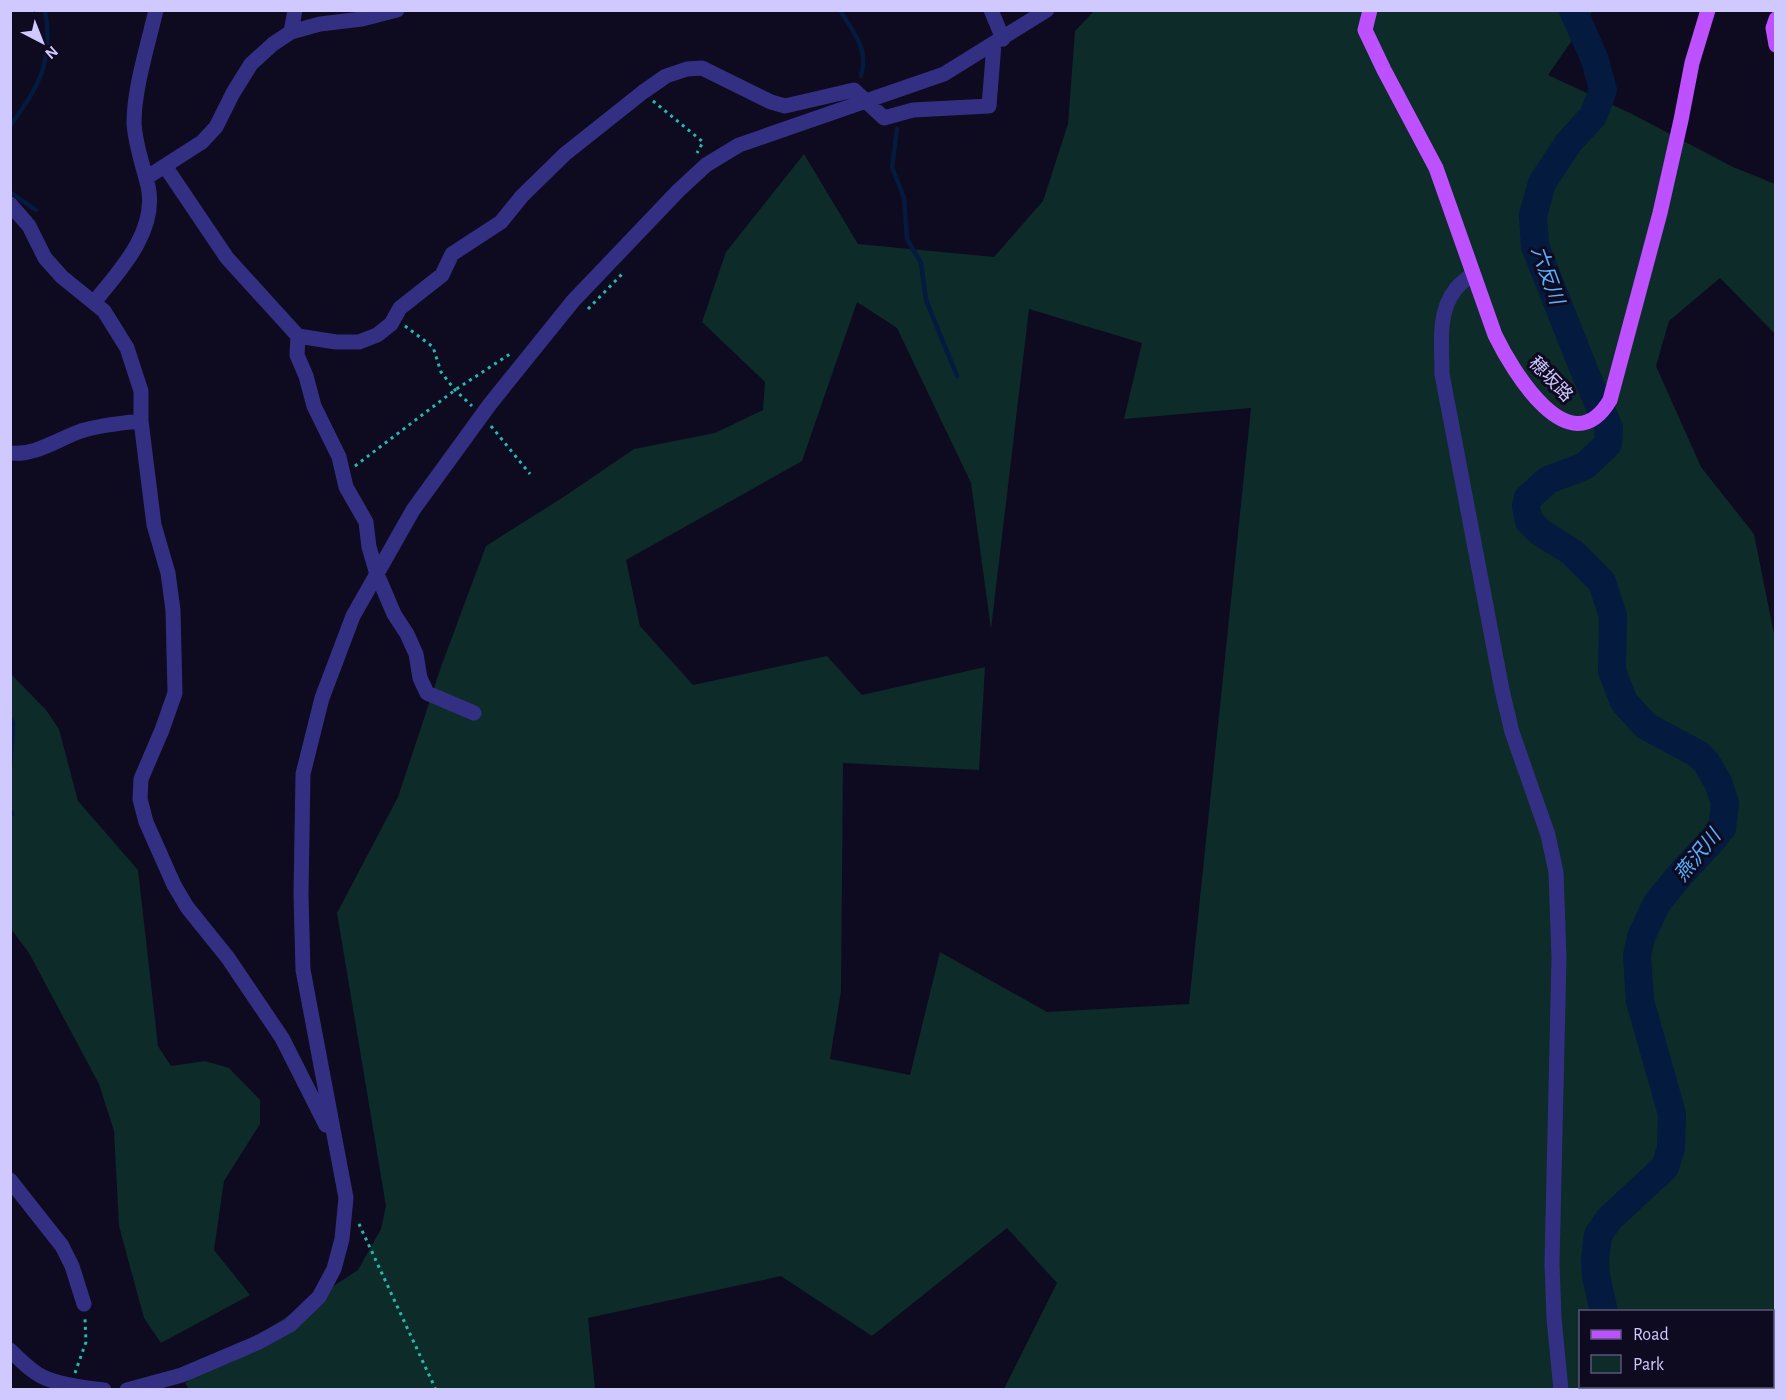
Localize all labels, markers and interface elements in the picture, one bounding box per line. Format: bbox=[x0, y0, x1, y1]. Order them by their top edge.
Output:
north arrow bbox=[12, 12, 72, 72]
text: N bbox=[42, 43, 61, 62]
water label: 六反川 bbox=[1527, 243, 1568, 309]
street label: 穂坂路 bbox=[1525, 353, 1576, 405]
water label: 燕沢川 bbox=[1670, 824, 1726, 885]
legend bbox=[1579, 1310, 1774, 1388]
text: Road bbox=[1633, 1326, 1669, 1344]
text: Park bbox=[1633, 1356, 1665, 1374]

